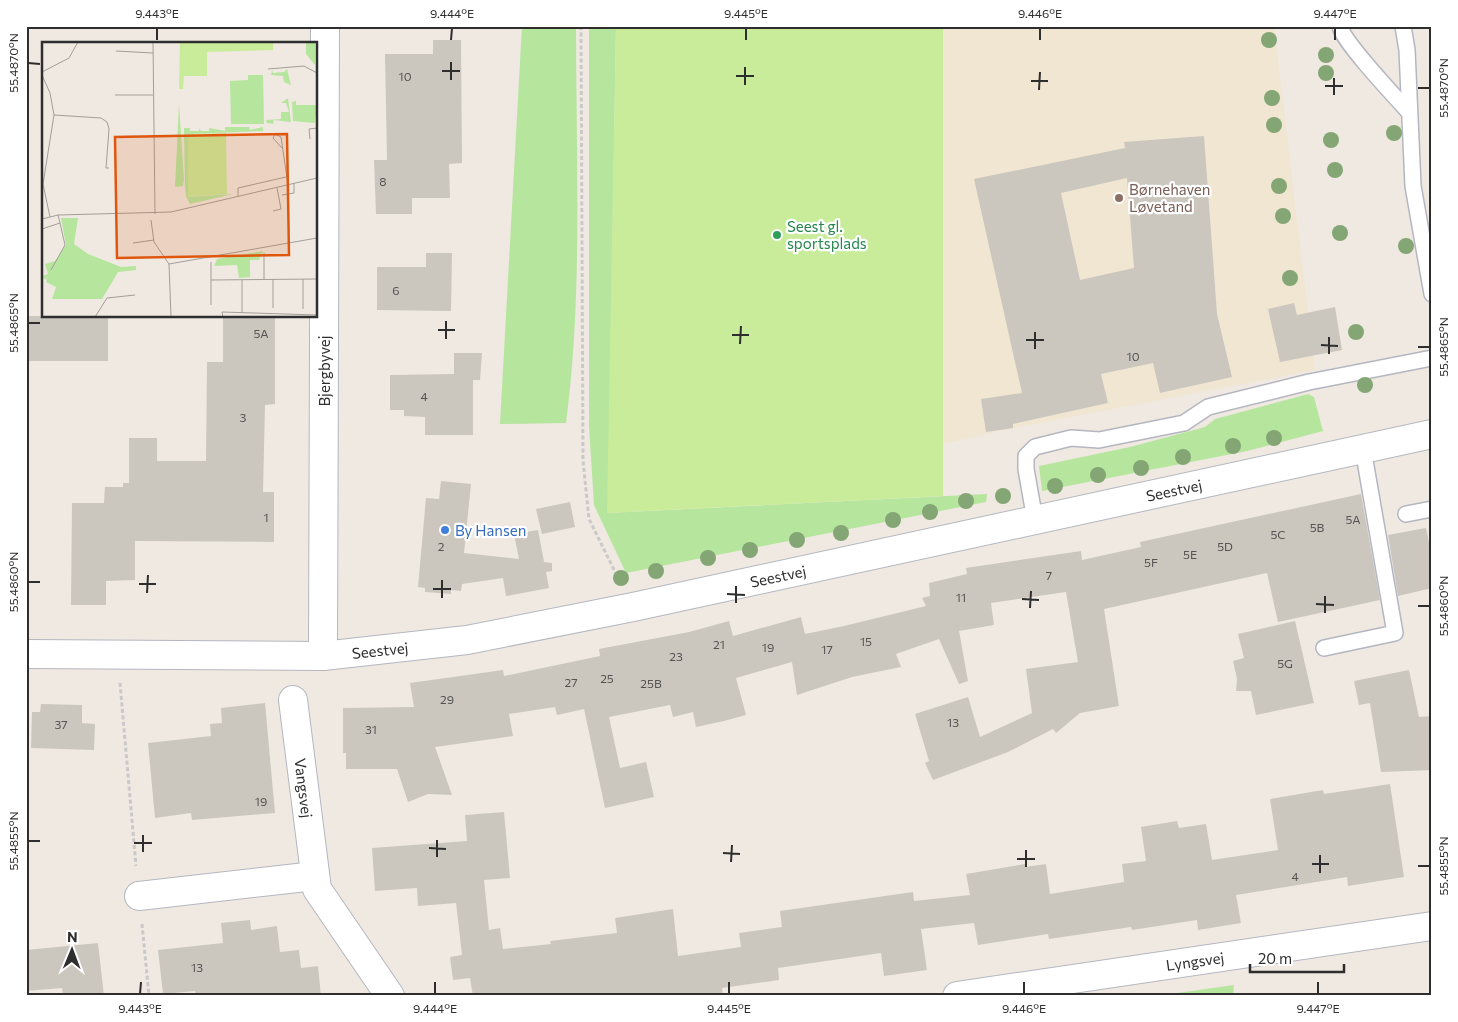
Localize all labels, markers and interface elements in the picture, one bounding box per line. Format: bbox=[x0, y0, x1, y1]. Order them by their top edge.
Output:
text: 9.443°E bbox=[135, 6, 179, 20]
text: 9.444°E bbox=[430, 6, 474, 20]
text: 9.445°E bbox=[724, 6, 768, 20]
text: 9.446°E bbox=[1018, 6, 1062, 20]
text: 9.447°E bbox=[1313, 6, 1357, 20]
text: 55.4870°N bbox=[6, 33, 20, 93]
inset map bbox=[42, 42, 318, 318]
text: 55.4870°N bbox=[1436, 58, 1450, 118]
house number: 10 bbox=[399, 69, 412, 83]
house number: 8 bbox=[379, 174, 387, 188]
place label: Børnehaven Løvetand bbox=[1129, 180, 1210, 215]
marker: Børnehaven Løvetand bbox=[1113, 192, 1125, 204]
place label: Seest gl. sportsplads bbox=[787, 217, 867, 252]
marker: Seest gl. sportsplads bbox=[771, 229, 783, 241]
house number: 6 bbox=[392, 283, 400, 297]
text: 55.4865°N bbox=[6, 293, 20, 353]
text: 55.4865°N bbox=[1436, 317, 1450, 377]
house number: 5A bbox=[254, 326, 268, 340]
street label: Bjergbyvej bbox=[315, 335, 333, 407]
house number: 10 bbox=[1127, 349, 1140, 363]
house number: 4 bbox=[420, 389, 428, 403]
house number: 3 bbox=[240, 410, 247, 424]
street label: Seestvej bbox=[1144, 475, 1204, 505]
house number: 1 bbox=[263, 510, 269, 524]
house number: 5A bbox=[1346, 512, 1360, 526]
house number: 5B bbox=[1310, 520, 1325, 534]
place label: By Hansen bbox=[455, 521, 526, 539]
marker: By Hansen bbox=[439, 524, 451, 536]
house number: 5C bbox=[1270, 527, 1286, 541]
house number: 2 bbox=[438, 539, 445, 553]
house number: 5D bbox=[1217, 539, 1233, 553]
house number: 5E bbox=[1183, 547, 1197, 561]
text: 55.4860°N bbox=[6, 552, 20, 612]
house number: 5F bbox=[1144, 555, 1158, 569]
street label: Seestvej bbox=[748, 561, 808, 591]
house number: 7 bbox=[1046, 568, 1052, 582]
text: 55.4860°N bbox=[1436, 576, 1450, 636]
house number: 11 bbox=[956, 590, 966, 604]
house number: 15 bbox=[860, 634, 872, 648]
house number: 21 bbox=[713, 637, 725, 651]
street label: Seestvej bbox=[351, 638, 409, 662]
house number: 19 bbox=[762, 640, 774, 654]
house number: 17 bbox=[821, 642, 833, 656]
house number: 23 bbox=[669, 649, 683, 663]
house number: 5G bbox=[1277, 656, 1293, 670]
house number: 25 bbox=[600, 671, 614, 685]
house number: 27 bbox=[565, 675, 577, 689]
house number: 25B bbox=[640, 676, 662, 690]
house number: 29 bbox=[440, 692, 454, 706]
house number: 13 bbox=[947, 715, 959, 729]
house number: 37 bbox=[54, 717, 68, 731]
house number: 31 bbox=[365, 722, 377, 736]
street label: Vangsvej bbox=[291, 757, 317, 819]
house number: 19 bbox=[255, 794, 267, 808]
text: 55.4855°N bbox=[6, 811, 20, 871]
text: 55.4855°N bbox=[1436, 836, 1450, 896]
house number: 4 bbox=[1291, 869, 1299, 883]
north arrow bbox=[48, 924, 98, 974]
text: N bbox=[67, 928, 78, 945]
scale bar bbox=[1250, 942, 1344, 974]
street label: Lyngsvej bbox=[1165, 948, 1225, 974]
text: 20 m bbox=[1258, 949, 1292, 967]
house number: 13 bbox=[191, 960, 203, 974]
text: 9.443°E bbox=[118, 1001, 162, 1015]
text: 9.444°E bbox=[413, 1001, 457, 1015]
text: 9.445°E bbox=[707, 1001, 751, 1015]
text: 9.446°E bbox=[1002, 1001, 1046, 1015]
text: 9.447°E bbox=[1296, 1001, 1340, 1015]

